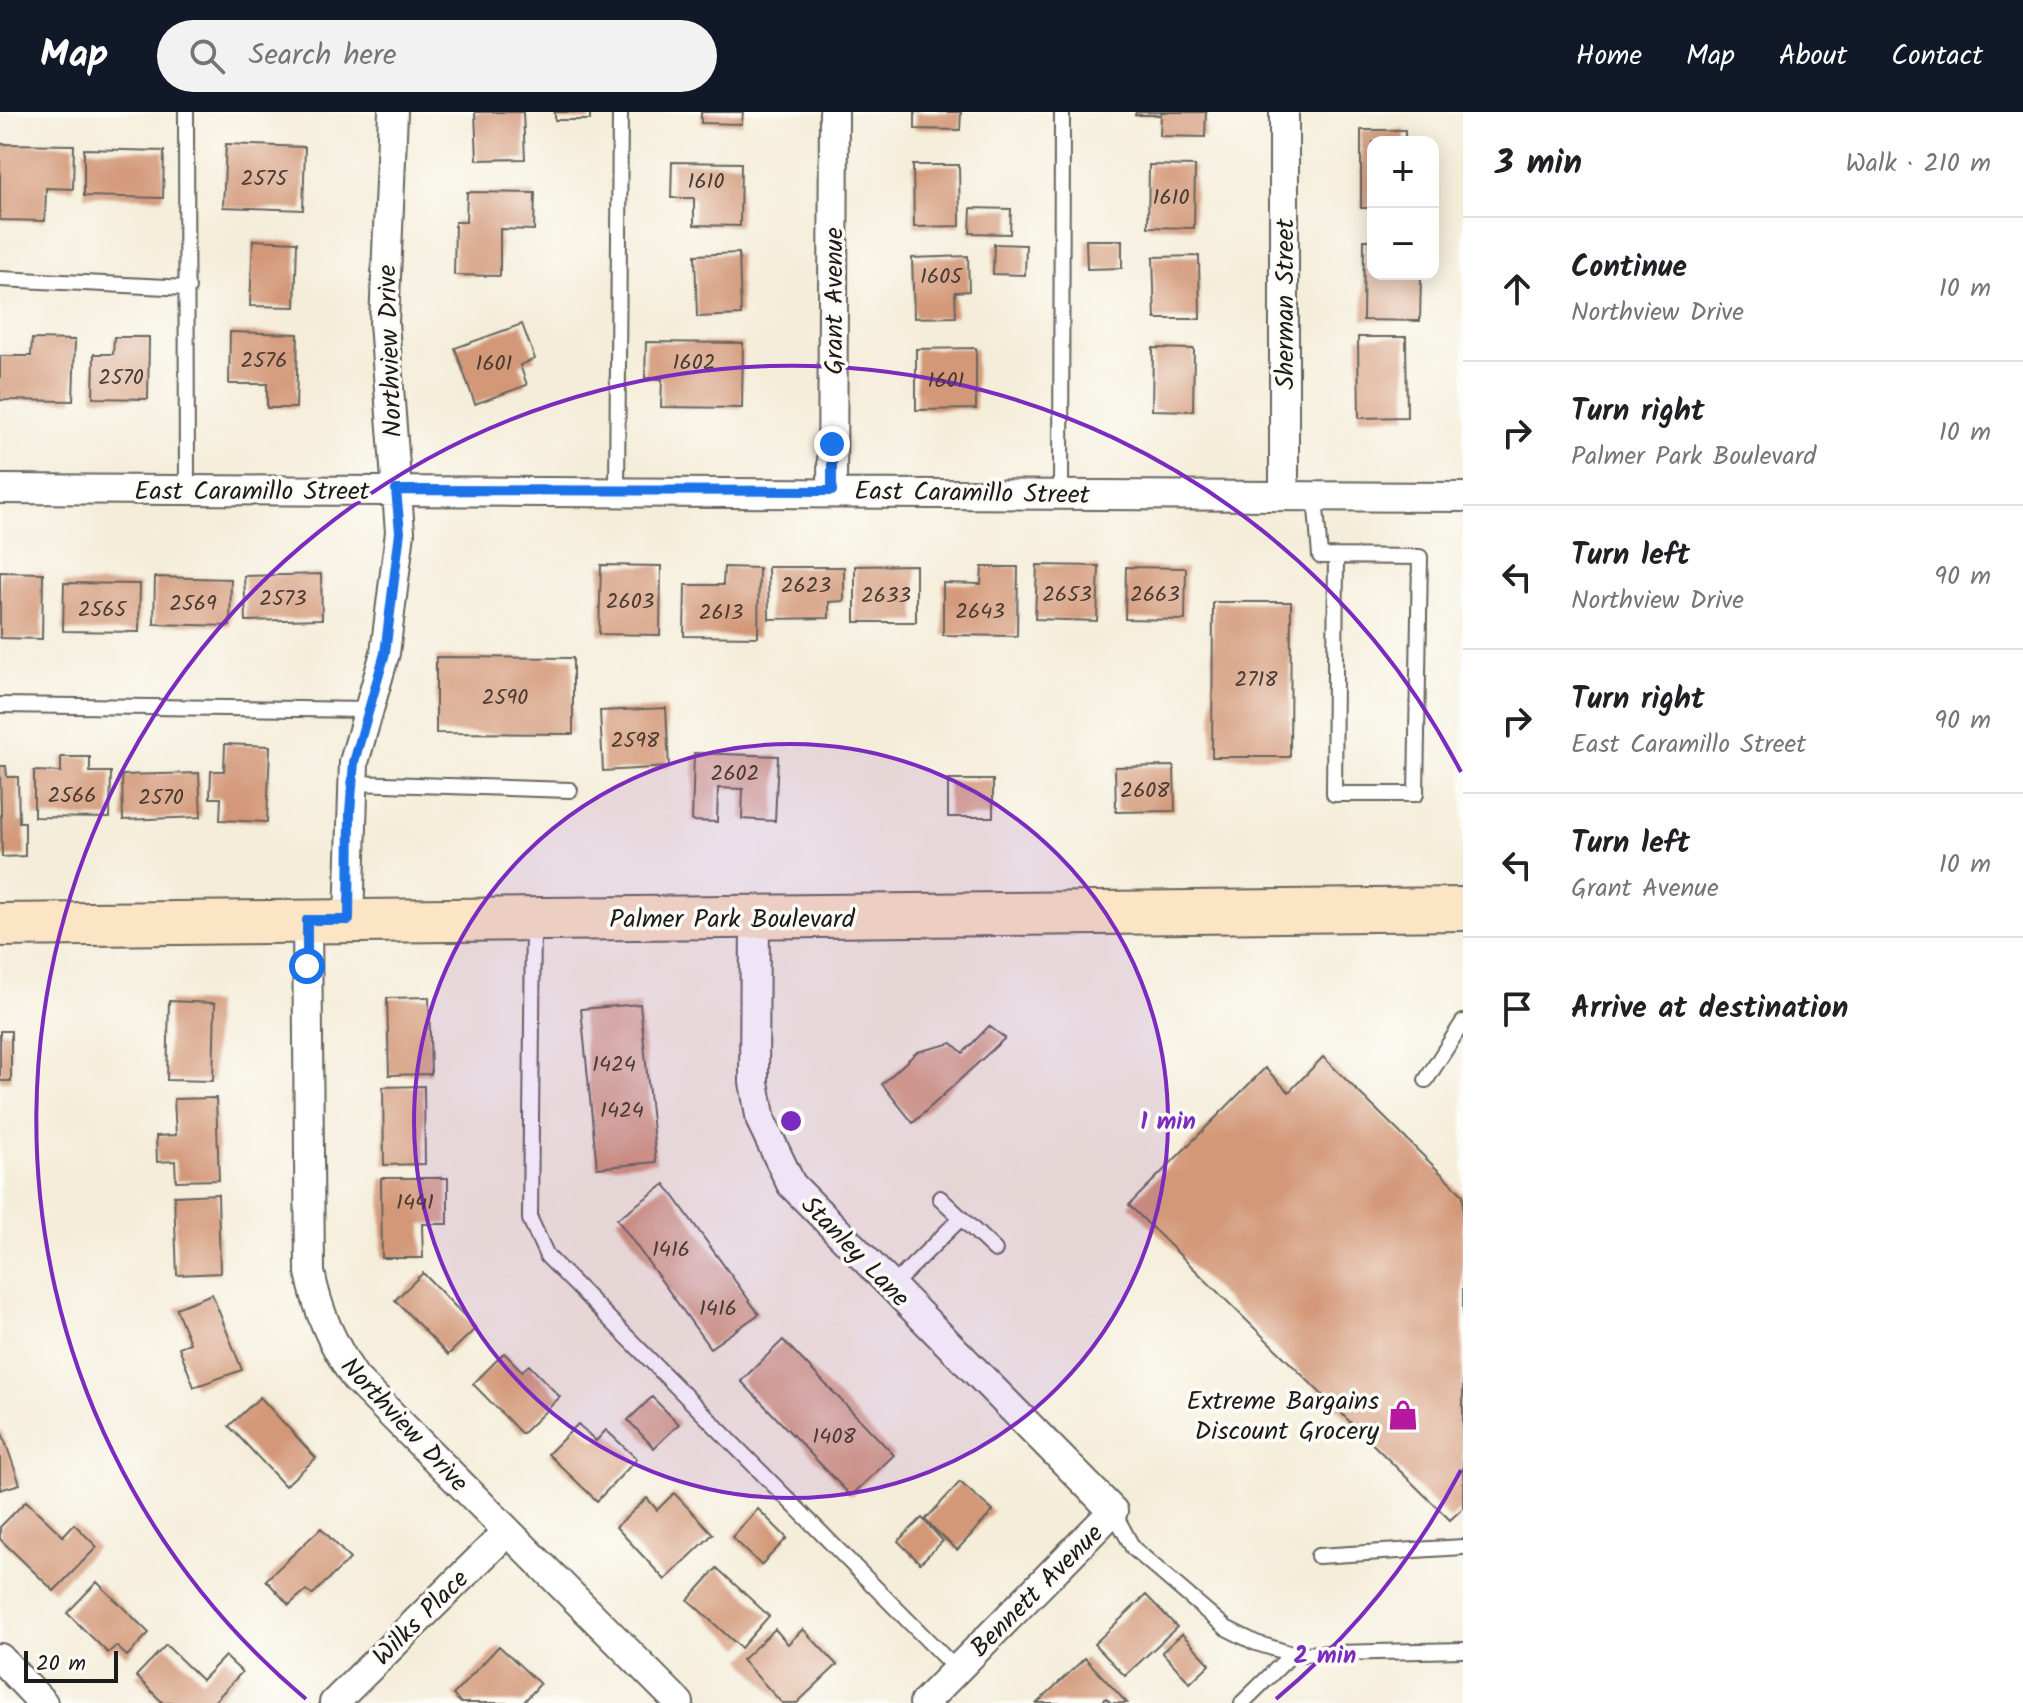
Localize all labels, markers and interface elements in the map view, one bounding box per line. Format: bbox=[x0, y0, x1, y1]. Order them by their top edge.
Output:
search box bbox=[157, 20, 717, 92]
text: Map bbox=[40, 26, 109, 86]
text: Search here bbox=[249, 32, 396, 80]
icon: search bbox=[185, 34, 229, 78]
text: Home bbox=[1576, 34, 1642, 79]
text: Map bbox=[1686, 34, 1735, 79]
text: About bbox=[1779, 34, 1847, 79]
text: Contact bbox=[1891, 34, 1983, 79]
map controls bbox=[1367, 136, 1439, 280]
button: + bbox=[1367, 136, 1439, 208]
text: 3 min bbox=[1495, 137, 1582, 191]
text: Walk · 210 m bbox=[1846, 143, 1991, 185]
house number: 2575 bbox=[241, 162, 288, 197]
house number: 1610 bbox=[687, 165, 725, 200]
house number: 1610 bbox=[1152, 181, 1190, 216]
button: − bbox=[1367, 208, 1439, 280]
street label: Sherman Street bbox=[1265, 217, 1307, 390]
street label: Grant Avenue bbox=[814, 227, 856, 375]
text: Continue bbox=[1571, 244, 1687, 292]
house number: 1605 bbox=[920, 260, 963, 295]
street label: Northview Drive bbox=[367, 263, 415, 438]
icon: ahead bbox=[1495, 267, 1539, 311]
text: 10 m bbox=[1939, 268, 1991, 310]
text: Northview Drive bbox=[1571, 292, 1744, 334]
house number: 2576 bbox=[241, 344, 287, 379]
house number: 1602 bbox=[673, 346, 715, 381]
house number: 1601 bbox=[475, 347, 513, 382]
house number: 2570 bbox=[98, 361, 144, 396]
house number: 1601 bbox=[927, 364, 965, 399]
text: Turn right bbox=[1571, 388, 1704, 436]
icon: right bbox=[1495, 411, 1539, 455]
text: 10 m bbox=[1939, 412, 1991, 454]
route end bbox=[814, 426, 850, 462]
text: Palmer Park Boulevard bbox=[1571, 436, 1816, 478]
street label: East Caramillo Street bbox=[134, 471, 371, 513]
street label: East Caramillo Street bbox=[854, 471, 1091, 517]
text: Turn left bbox=[1571, 532, 1690, 580]
icon: left bbox=[1495, 555, 1539, 599]
text: 90 m bbox=[1934, 556, 1991, 598]
house number: 2623 bbox=[781, 569, 831, 604]
house number: 2653 bbox=[1042, 578, 1092, 613]
house number: 2663 bbox=[1130, 578, 1180, 613]
house number: 2633 bbox=[861, 579, 911, 614]
text: Northview Drive bbox=[1571, 580, 1744, 622]
house number: 2573 bbox=[259, 582, 307, 617]
house number: 2603 bbox=[606, 585, 654, 620]
house number: 2569 bbox=[169, 587, 217, 622]
house number: 2565 bbox=[78, 593, 128, 628]
house number: 2643 bbox=[955, 595, 1005, 630]
house number: 2613 bbox=[699, 596, 743, 631]
house number: 2718 bbox=[1234, 663, 1278, 698]
text: Turn right bbox=[1571, 676, 1704, 724]
house number: 2590 bbox=[482, 681, 528, 716]
icon: right bbox=[1495, 699, 1539, 743]
text: 90 m bbox=[1934, 700, 1991, 742]
house number: 2598 bbox=[611, 724, 660, 759]
text: East Caramillo Street bbox=[1571, 724, 1806, 766]
house number: 2602 bbox=[711, 757, 759, 792]
house number: 2608 bbox=[1120, 774, 1170, 809]
house number: 2566 bbox=[47, 779, 97, 814]
house number: 2570 bbox=[138, 781, 184, 816]
text: Turn left bbox=[1571, 820, 1690, 868]
icon: left bbox=[1495, 843, 1539, 887]
text: 10 m bbox=[1939, 844, 1991, 886]
text: Grant Avenue bbox=[1571, 868, 1719, 910]
street label: Palmer Park Boulevard bbox=[609, 899, 856, 941]
route start bbox=[289, 948, 325, 984]
text: Arrive at destination bbox=[1571, 985, 1848, 1033]
icon: arrive bbox=[1495, 987, 1539, 1031]
house number: 1424 bbox=[592, 1048, 636, 1083]
house number: 1424 bbox=[600, 1094, 644, 1129]
text: 1 min bbox=[1140, 1103, 1196, 1142]
centre of rings bbox=[777, 1107, 805, 1135]
house number: 1441 bbox=[396, 1186, 434, 1221]
street label: Stanley Lane bbox=[790, 1187, 919, 1318]
house number: 1416 bbox=[652, 1233, 690, 1268]
house number: 1416 bbox=[699, 1292, 737, 1327]
street label: Northview Drive bbox=[329, 1348, 478, 1503]
place label: Extreme Bargains Discount Grocery bbox=[1186, 1381, 1380, 1453]
shop icon: Extreme Bargains Discount Grocery bbox=[1386, 1398, 1420, 1432]
house number: 1408 bbox=[812, 1420, 856, 1455]
street label: Bennett Avenue bbox=[961, 1515, 1114, 1668]
street label: Wilks Place bbox=[363, 1560, 480, 1677]
text: 2 min bbox=[1294, 1637, 1356, 1676]
scale bar bbox=[24, 1647, 118, 1683]
text: 20 m bbox=[36, 1647, 86, 1682]

